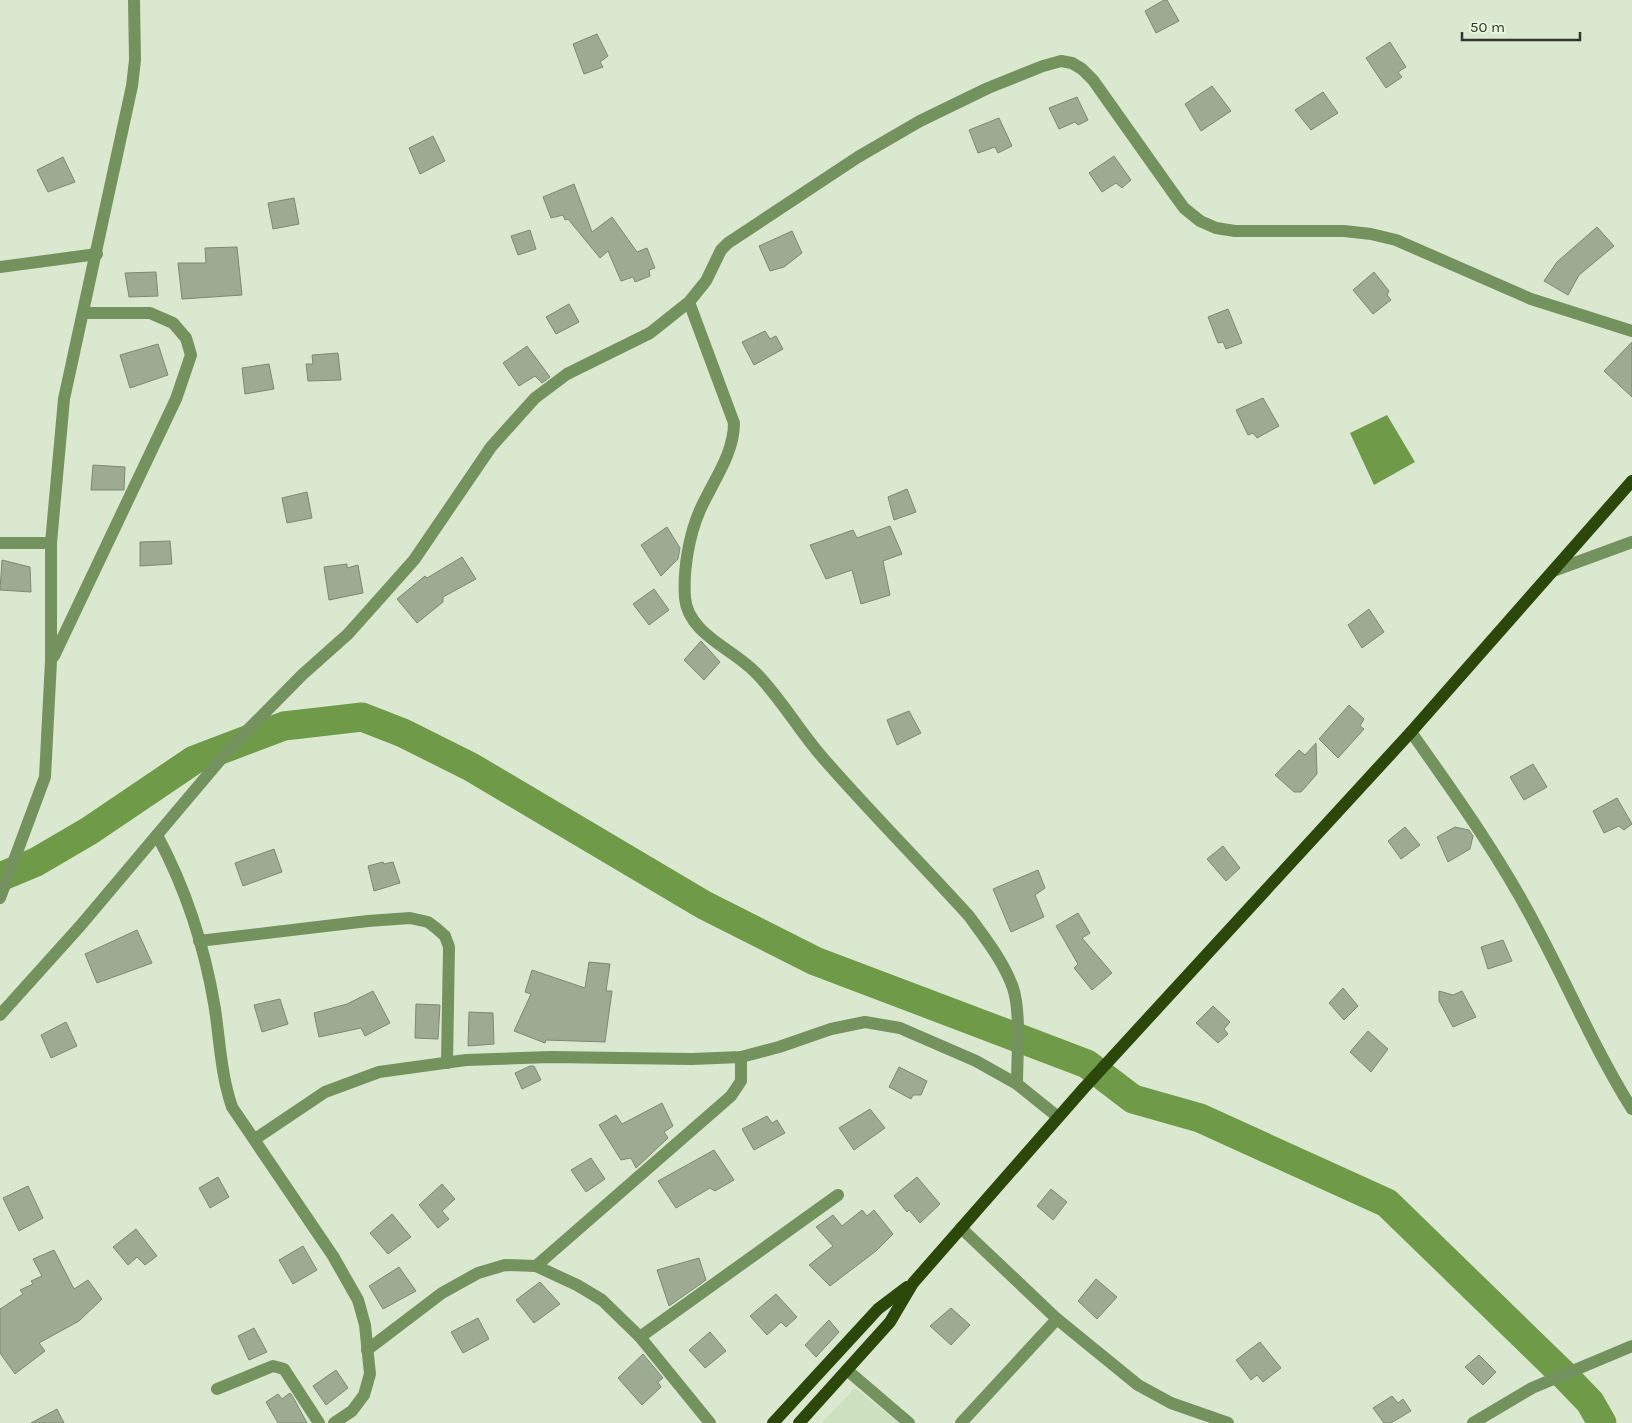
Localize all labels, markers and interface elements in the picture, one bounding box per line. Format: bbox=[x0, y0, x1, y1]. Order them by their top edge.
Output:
scale bar bbox=[1462, 10, 1580, 42]
text: 50 m bbox=[1470, 18, 1505, 36]

